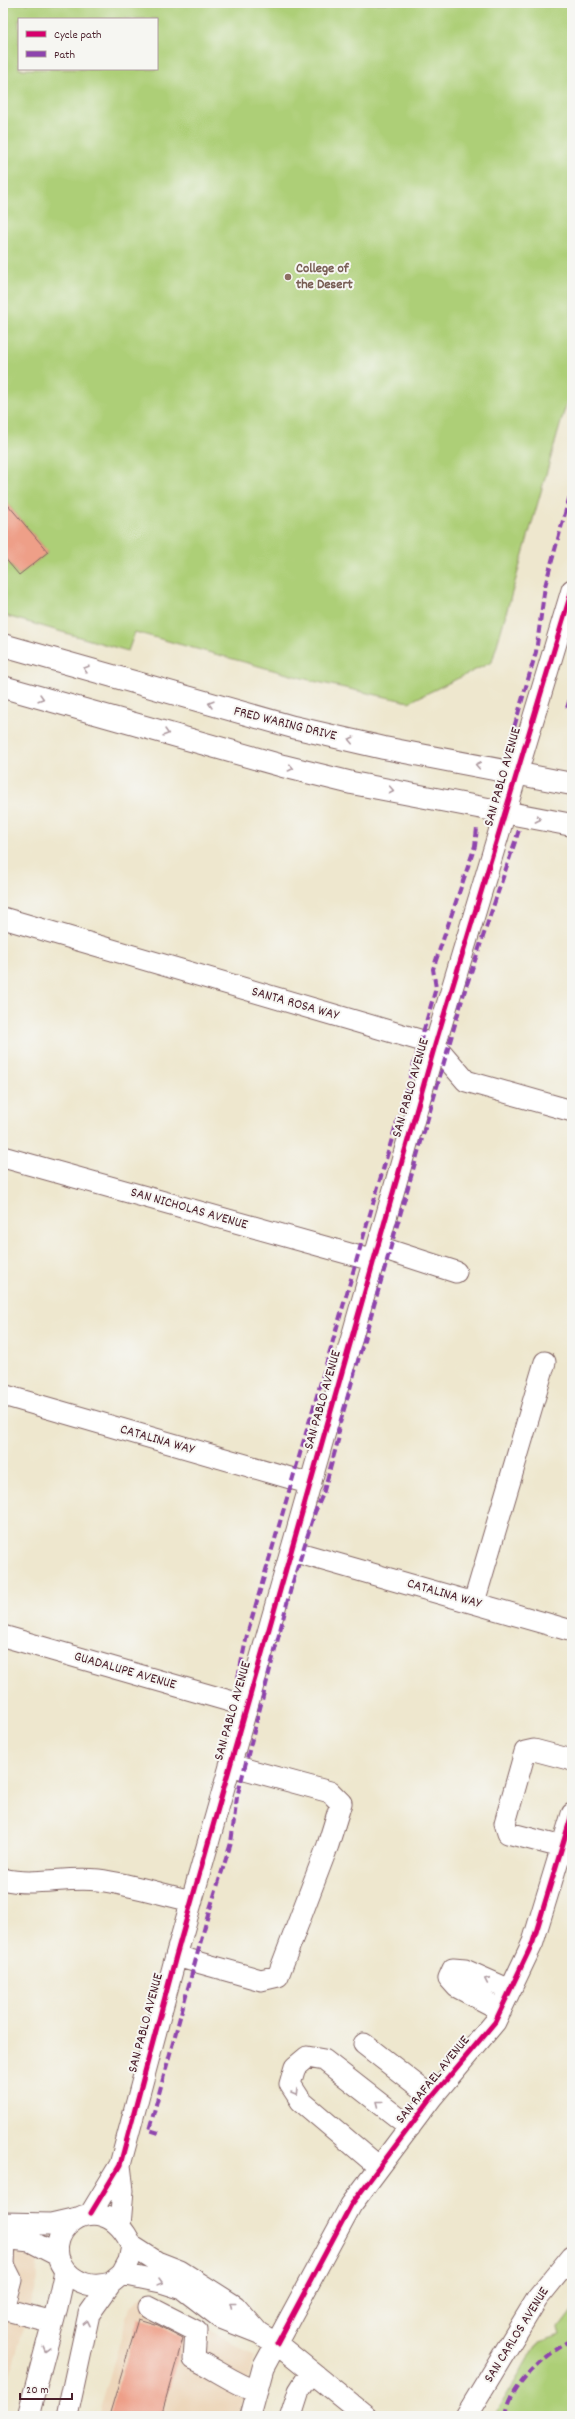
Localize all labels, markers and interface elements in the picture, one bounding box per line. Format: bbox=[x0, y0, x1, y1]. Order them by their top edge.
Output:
legend bbox=[18, 18, 158, 70]
text: Cycle path bbox=[54, 27, 102, 44]
text: Path bbox=[54, 47, 75, 64]
place label: College of the Desert bbox=[296, 259, 354, 295]
marker: College of the Desert bbox=[283, 272, 293, 282]
one-way arrow bbox=[83, 665, 90, 674]
one-way arrow bbox=[37, 693, 44, 701]
one-way arrow bbox=[208, 700, 215, 709]
street label: FRED WARING DRIVE bbox=[231, 702, 339, 747]
street label: SAN PABLO AVENUE bbox=[479, 724, 527, 829]
one-way arrow bbox=[162, 728, 169, 737]
one-way arrow bbox=[348, 737, 354, 745]
one-way arrow bbox=[475, 762, 481, 770]
one-way arrow bbox=[288, 764, 294, 772]
one-way arrow bbox=[388, 785, 394, 794]
one-way arrow bbox=[535, 814, 542, 822]
street label: SANTA ROSA WAY bbox=[249, 982, 342, 1026]
street label: SAN PABLO AVENUE bbox=[387, 1035, 435, 1140]
street label: SAN NICHOLAS AVENUE bbox=[128, 1183, 250, 1235]
street label: SAN PABLO AVENUE bbox=[299, 1347, 347, 1452]
street label: CATALINA WAY bbox=[117, 1420, 197, 1460]
street label: CATALINA WAY bbox=[404, 1574, 484, 1614]
street label: GUADALUPE AVENUE bbox=[72, 1647, 179, 1695]
street label: SAN PABLO AVENUE bbox=[209, 1658, 257, 1763]
street label: SAN PABLO AVENUE bbox=[123, 1970, 169, 2075]
one-way arrow bbox=[484, 1977, 492, 1985]
street label: SAN RAFAEL AVENUE bbox=[391, 2031, 475, 2128]
one-way arrow bbox=[291, 2088, 298, 2095]
one-way arrow bbox=[376, 2100, 383, 2107]
one-way arrow bbox=[157, 2277, 164, 2286]
street label: SAN CARLOS AVENUE bbox=[480, 2283, 555, 2387]
one-way arrow bbox=[230, 2303, 237, 2310]
one-way arrow bbox=[83, 2320, 91, 2326]
one-way arrow bbox=[42, 2346, 51, 2353]
scale bar bbox=[20, 2375, 72, 2401]
text: 20 m bbox=[26, 2382, 49, 2399]

